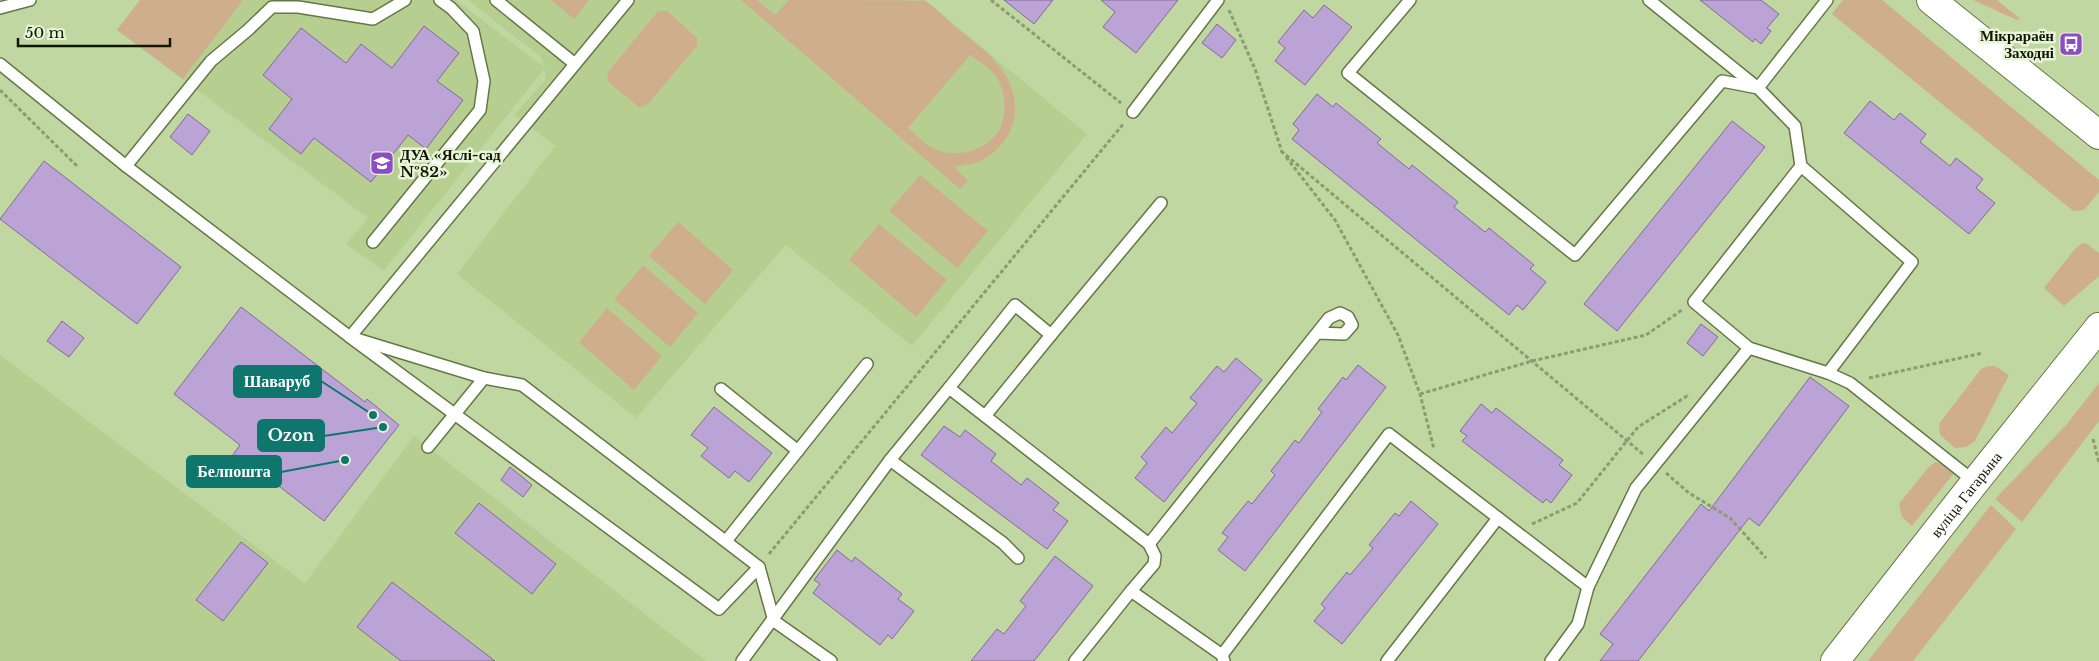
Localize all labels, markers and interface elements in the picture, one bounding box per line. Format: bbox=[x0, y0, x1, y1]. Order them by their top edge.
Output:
scale bar bbox=[18, 15, 170, 47]
text: 50 m bbox=[25, 23, 65, 42]
place label: Мікрараён Заходні bbox=[1980, 26, 2054, 62]
bus stop icon: Мікрараён Заходні bbox=[2058, 31, 2084, 57]
place label: ДУА «Яслі-сад №82» bbox=[400, 145, 501, 181]
school or university icon: ДУА «Яслі-сад №82» bbox=[369, 150, 395, 176]
callout: Шаваруб bbox=[234, 366, 321, 397]
text: Шаваруб bbox=[244, 371, 310, 391]
callout: Ozon bbox=[258, 420, 324, 451]
text: Ozon bbox=[268, 425, 315, 445]
street label: вуліца Гагарына bbox=[1926, 447, 2006, 541]
callout: Белпошта bbox=[187, 456, 281, 487]
text: Белпошта bbox=[197, 461, 271, 481]

